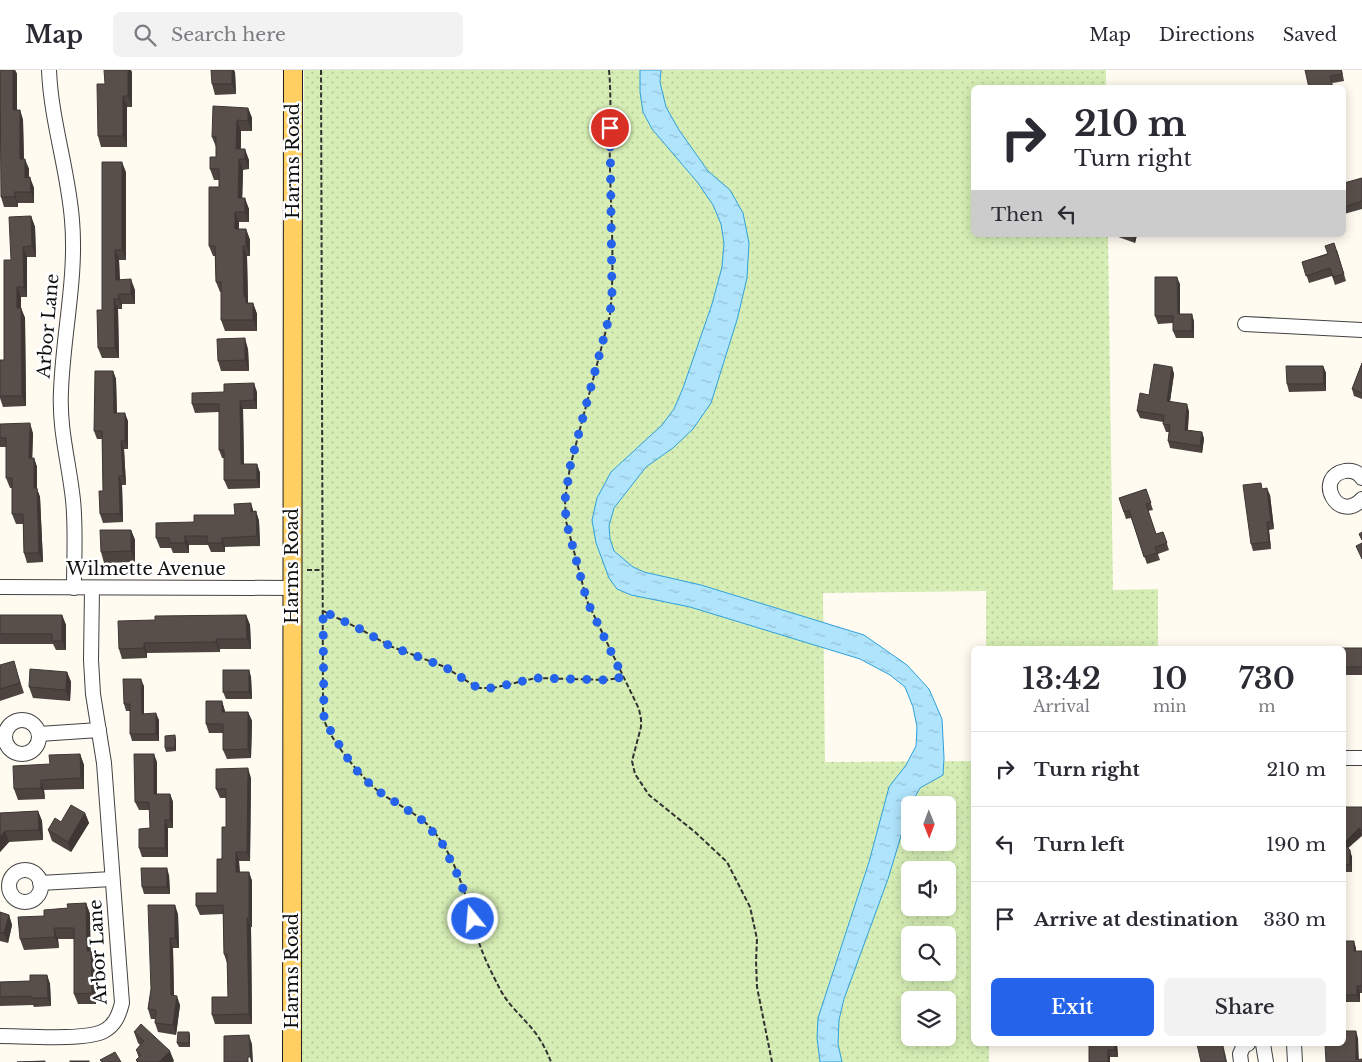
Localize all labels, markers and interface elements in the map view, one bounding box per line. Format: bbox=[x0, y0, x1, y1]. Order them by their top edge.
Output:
search box bbox=[113, 12, 463, 57]
text: Map bbox=[25, 20, 83, 49]
icon: search bbox=[131, 21, 159, 49]
text: Search here bbox=[171, 23, 286, 46]
text: Map bbox=[1089, 24, 1131, 46]
text: Directions bbox=[1159, 24, 1255, 46]
text: Saved bbox=[1283, 24, 1337, 46]
text: 210 m bbox=[1074, 102, 1187, 145]
street label: Harms Road bbox=[282, 103, 304, 219]
icon: right bbox=[991, 105, 1056, 170]
pin bbox=[589, 107, 631, 149]
icon: arrive bbox=[596, 114, 624, 142]
text: Turn right bbox=[1074, 145, 1192, 172]
icon: left bbox=[1053, 200, 1081, 228]
text: Then bbox=[991, 203, 1043, 226]
street label: Arbor Lane bbox=[32, 273, 64, 380]
street label: Harms Road bbox=[281, 508, 303, 624]
street label: Wilmette Avenue bbox=[65, 558, 226, 580]
text: 13:42 bbox=[1022, 660, 1101, 697]
text: 10 bbox=[1152, 660, 1187, 697]
text: 730 bbox=[1238, 660, 1295, 697]
text: Arrival bbox=[1033, 696, 1090, 716]
text: min bbox=[1153, 696, 1187, 716]
text: m bbox=[1258, 696, 1275, 716]
icon: right bbox=[991, 755, 1019, 783]
text: Turn right bbox=[1034, 758, 1140, 781]
text: 210 m bbox=[1266, 758, 1326, 781]
north arrow bbox=[901, 796, 956, 851]
map controls bbox=[901, 796, 956, 1046]
icon: left bbox=[991, 830, 1019, 858]
text: Turn left bbox=[1034, 833, 1125, 856]
text: 190 m bbox=[1266, 833, 1326, 856]
button: sound bbox=[901, 861, 956, 916]
position arrow bbox=[446, 892, 498, 944]
street label: Arbor Lane bbox=[84, 899, 112, 1006]
icon: arrive bbox=[991, 905, 1019, 933]
text: Arrive at destination bbox=[1034, 908, 1238, 931]
text: 330 m bbox=[1263, 908, 1326, 931]
street label: Harms Road bbox=[281, 913, 303, 1029]
button: search bbox=[901, 926, 956, 981]
button: Exit bbox=[991, 978, 1154, 1036]
button: Share bbox=[1164, 978, 1326, 1036]
button: layers bbox=[901, 991, 956, 1046]

